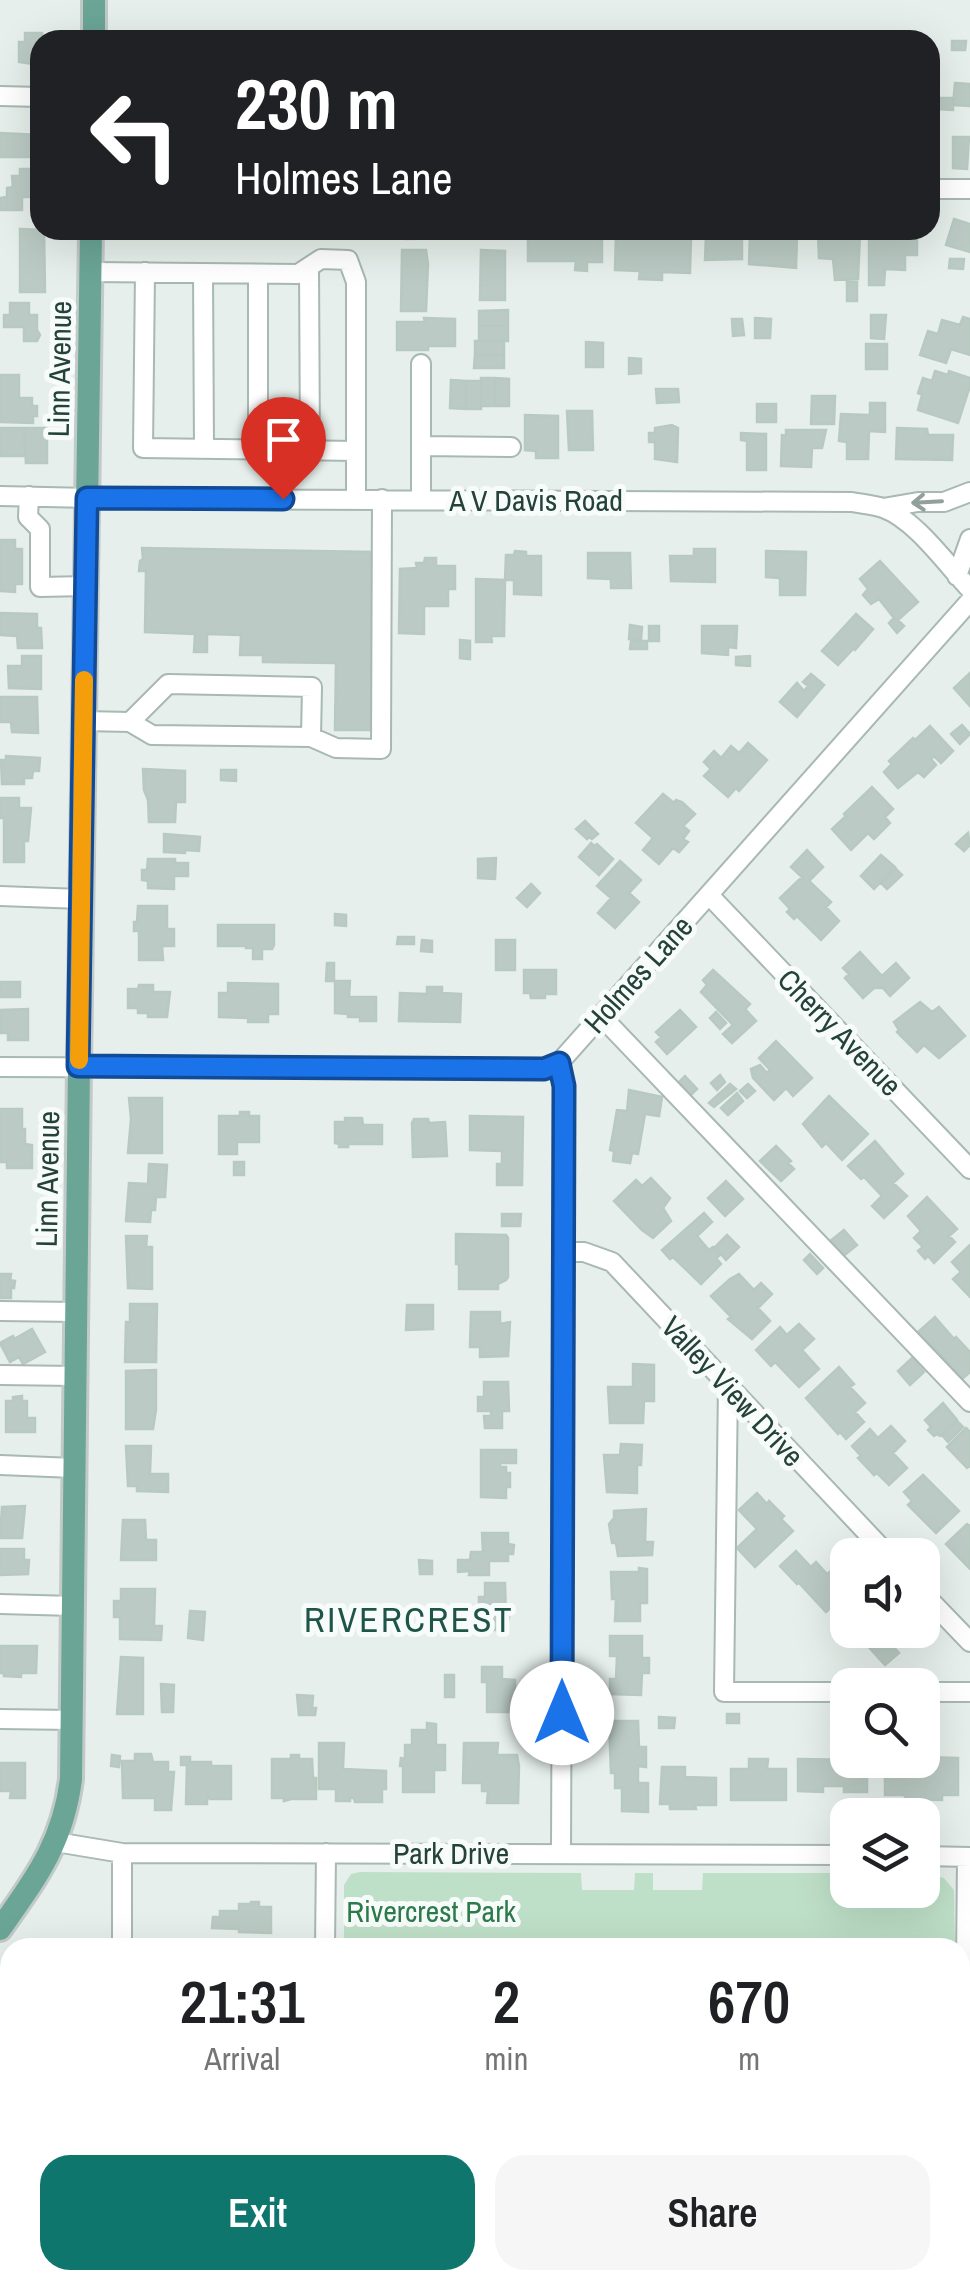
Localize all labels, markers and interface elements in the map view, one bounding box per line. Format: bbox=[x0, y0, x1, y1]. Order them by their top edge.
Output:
text: 230 m bbox=[235, 57, 398, 151]
icon: left bbox=[70, 70, 200, 200]
text: Holmes Lane bbox=[235, 147, 452, 208]
street label: Linn Avenue bbox=[38, 300, 80, 438]
pin bbox=[241, 397, 326, 500]
icon: arrive bbox=[256, 412, 311, 467]
street label: A V Davis Road bbox=[448, 480, 623, 520]
one-way arrow bbox=[912, 493, 944, 512]
street label: Holmes Lane bbox=[575, 907, 701, 1041]
street label: Cherry Avenue bbox=[769, 960, 911, 1104]
street label: Linn Avenue bbox=[26, 1110, 68, 1248]
street label: Valley View Drive bbox=[653, 1307, 813, 1475]
map controls bbox=[830, 1538, 940, 1908]
button: sound bbox=[830, 1538, 940, 1648]
district label: RIVERCREST bbox=[304, 1596, 514, 1643]
position arrow bbox=[510, 1661, 614, 1765]
button: search bbox=[830, 1668, 940, 1778]
button: layers bbox=[830, 1798, 940, 1908]
street label: Park Drive bbox=[393, 1833, 509, 1873]
park label: Rivercrest Park bbox=[346, 1891, 516, 1931]
text: 21:31 bbox=[180, 1961, 305, 2042]
text: 2 bbox=[493, 1961, 520, 2042]
text: 670 bbox=[708, 1961, 790, 2042]
text: Arrival bbox=[204, 2037, 280, 2080]
text: min bbox=[485, 2037, 528, 2080]
text: m bbox=[738, 2037, 760, 2080]
button: Exit bbox=[40, 2155, 475, 2270]
button: Share bbox=[495, 2155, 930, 2270]

